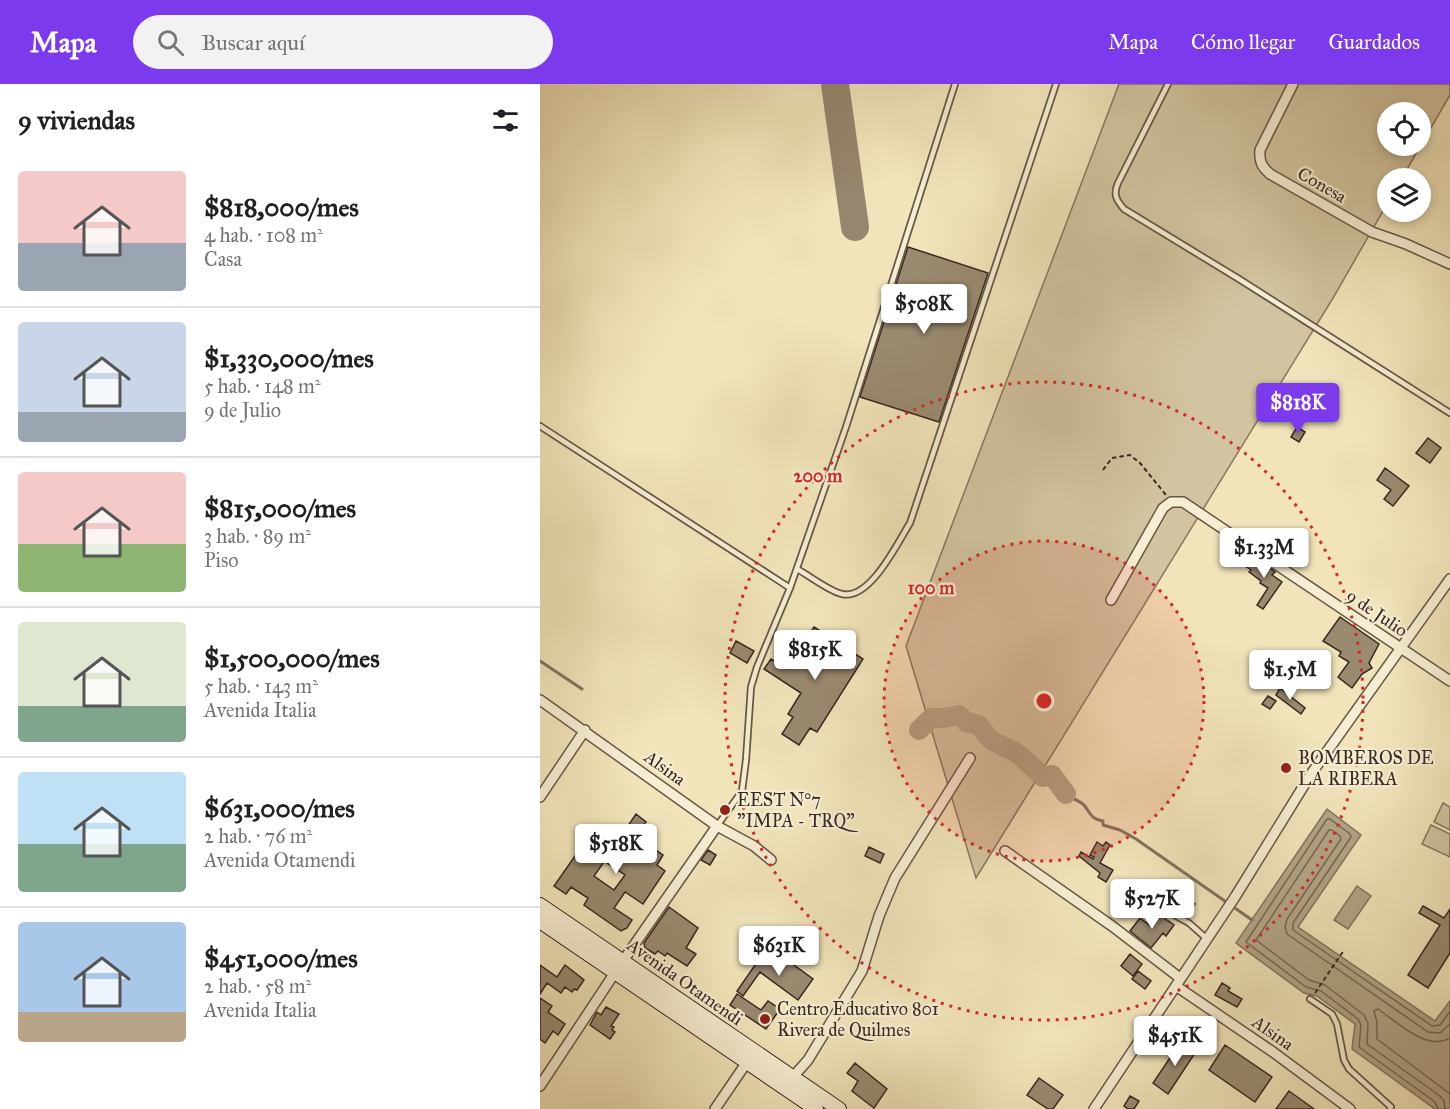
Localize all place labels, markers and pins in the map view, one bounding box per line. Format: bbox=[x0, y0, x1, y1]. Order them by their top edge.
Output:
pin: $508K bbox=[882, 284, 966, 335]
pin: $818K bbox=[1256, 383, 1340, 434]
pin: $1.33M bbox=[1215, 528, 1313, 579]
pin: $815K bbox=[773, 630, 857, 681]
pin: $1.5M bbox=[1248, 650, 1332, 701]
centre of rings bbox=[1034, 691, 1054, 711]
place label: BOMBEROS DE LA RIBERA bbox=[1298, 747, 1434, 790]
marker: BOMBEROS DE LA RIBERA bbox=[1279, 761, 1293, 775]
place label: EEST N°7 "IMPA - TRQ" bbox=[737, 789, 858, 832]
marker: EEST N°7 "IMPA - TRQ" bbox=[718, 803, 732, 817]
pin: $518K bbox=[574, 824, 658, 875]
pin: $527K bbox=[1110, 879, 1194, 930]
pin: $631K bbox=[737, 926, 821, 977]
place label: Centro Educativo 801 Rivera de Quilmes bbox=[777, 998, 939, 1041]
marker: Centro Educativo 801 Rivera de Quilmes bbox=[758, 1012, 772, 1026]
pin: $451K bbox=[1133, 1016, 1217, 1067]

